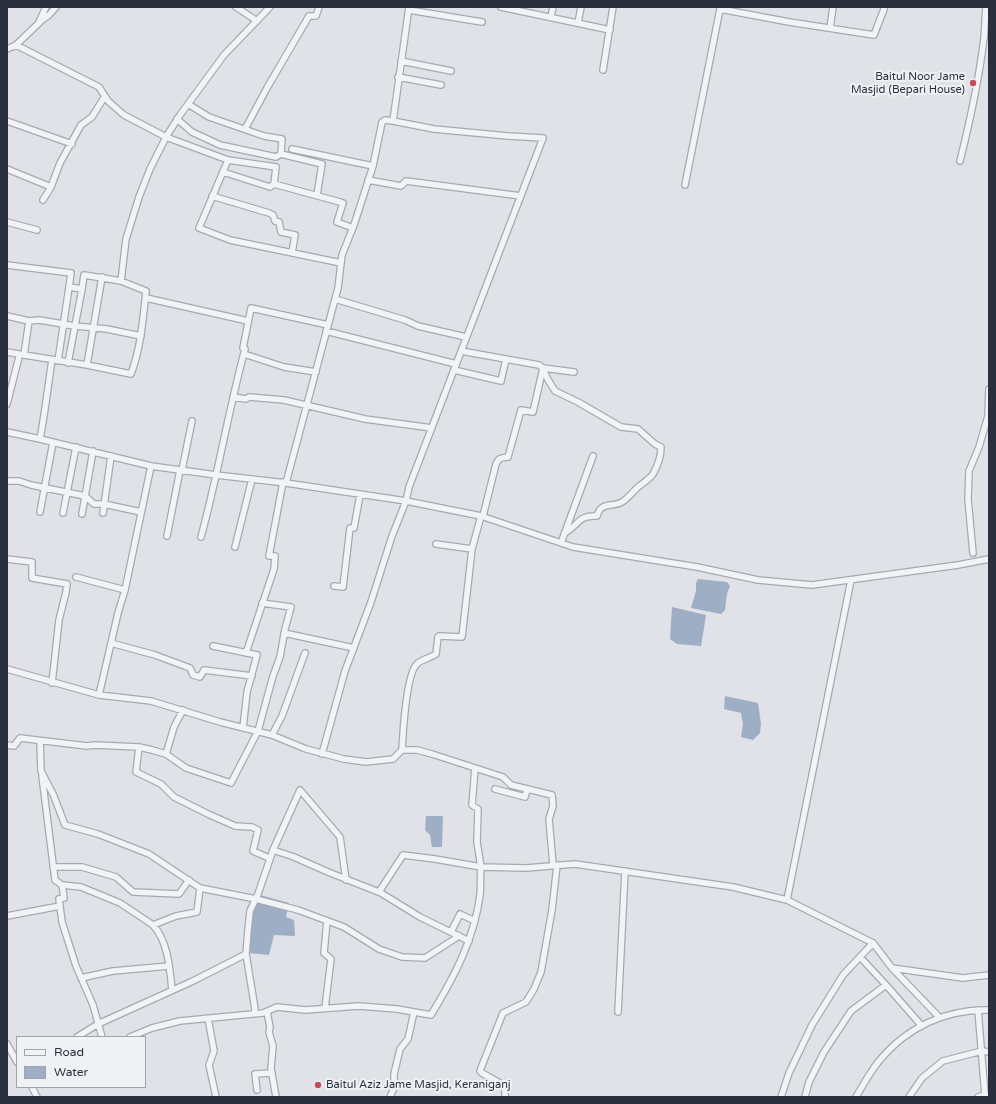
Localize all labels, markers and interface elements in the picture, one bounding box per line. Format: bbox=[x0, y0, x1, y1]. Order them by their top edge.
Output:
place label: Baitul Noor Jame Masjid (Bepari House) bbox=[851, 70, 965, 96]
marker: Baitul Noor Jame Masjid (Bepari House) bbox=[968, 78, 978, 88]
legend bbox=[16, 1036, 146, 1088]
text: Road bbox=[54, 1045, 84, 1059]
text: Water bbox=[54, 1065, 88, 1079]
place label: Baitul Aziz Jame Masjid, Keraniganj bbox=[326, 1078, 511, 1092]
marker: Baitul Aziz Jame Masjid, Keraniganj bbox=[313, 1080, 323, 1090]

